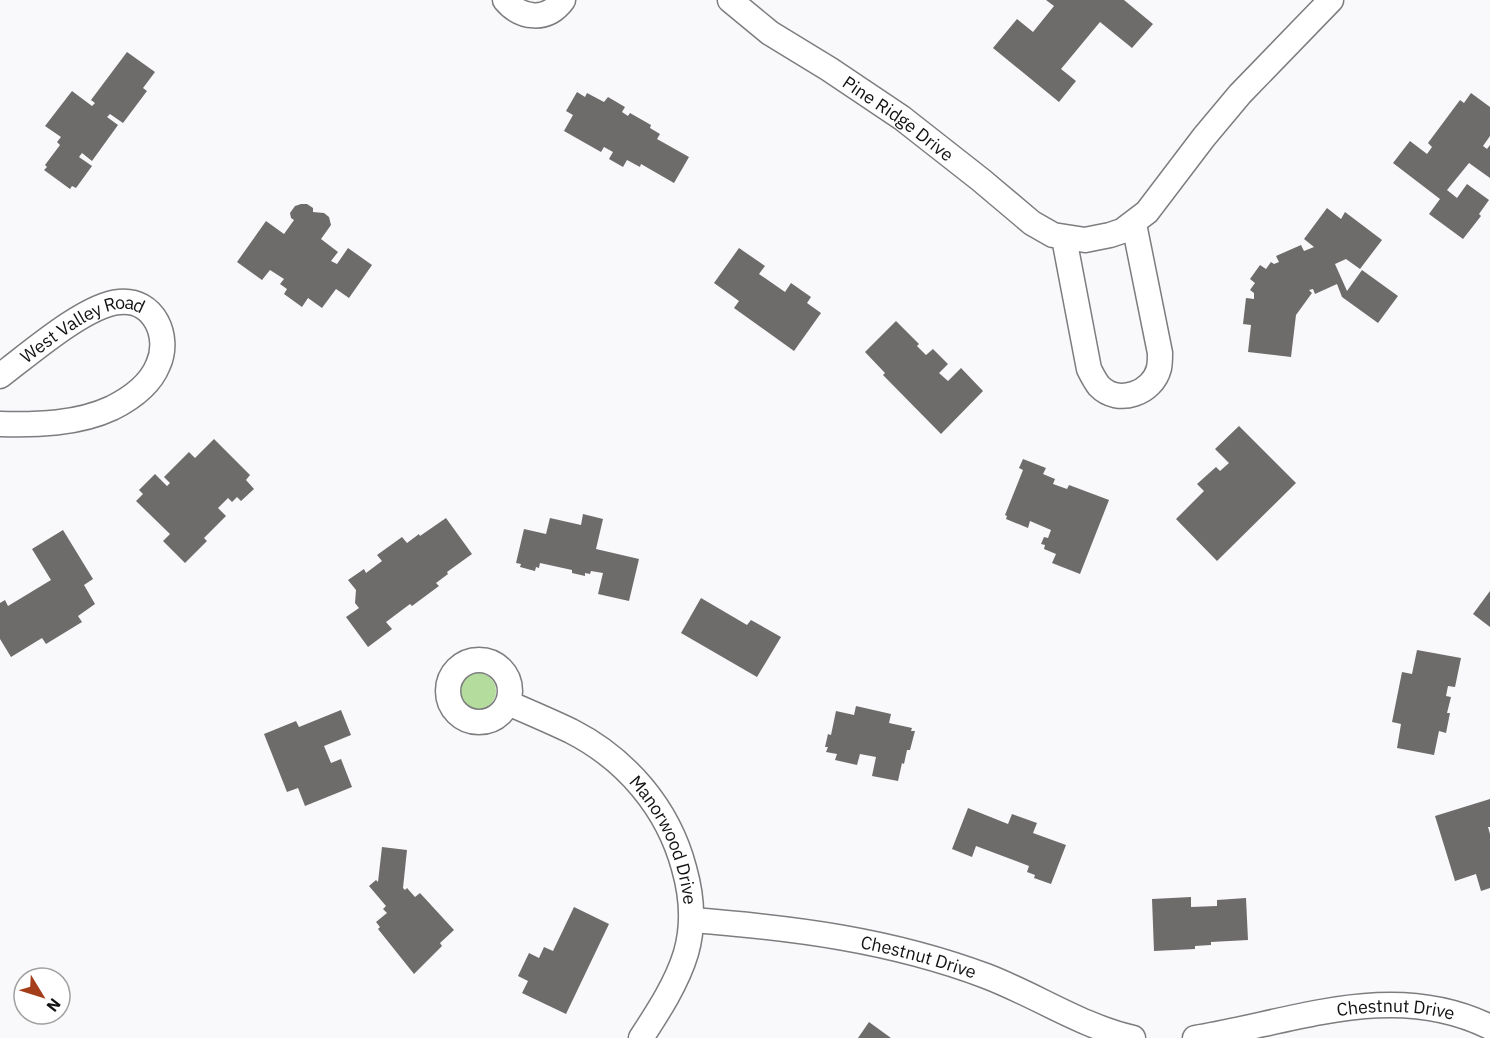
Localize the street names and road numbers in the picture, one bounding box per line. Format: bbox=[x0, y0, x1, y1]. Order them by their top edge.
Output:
street label: Pine Ridge Drive bbox=[839, 70, 959, 166]
street label: West Valley Road bbox=[15, 290, 149, 368]
street label: Manorwood Drive bbox=[625, 770, 702, 906]
street label: Chestnut Drive bbox=[859, 930, 980, 983]
street label: Chestnut Drive bbox=[1335, 993, 1458, 1024]

